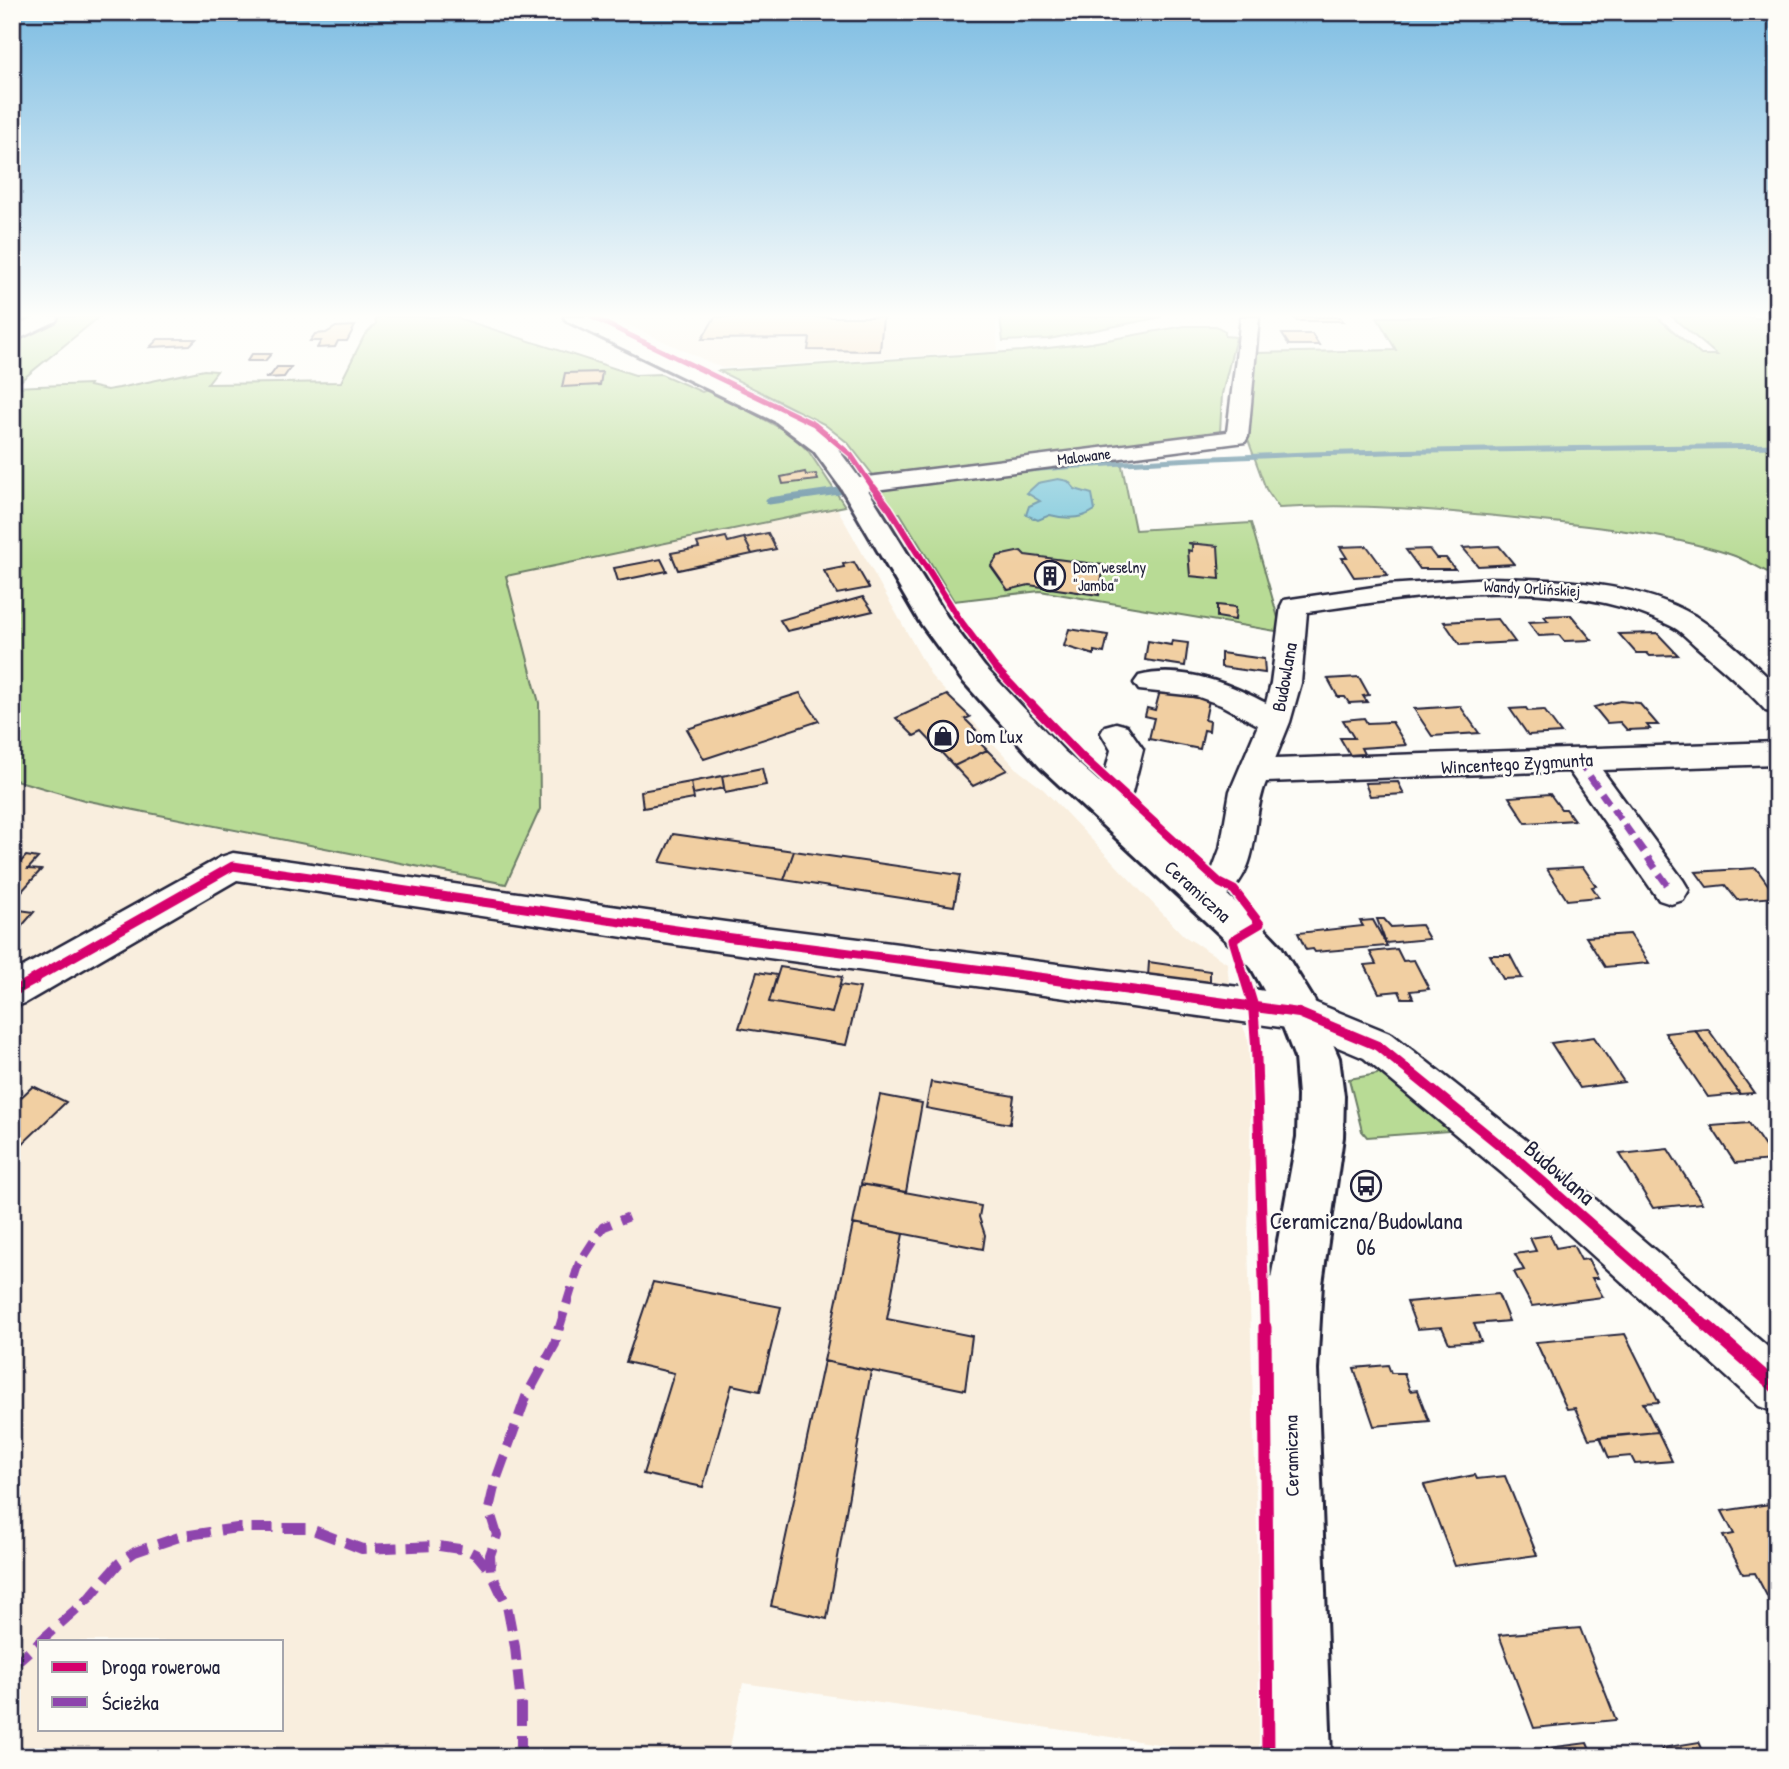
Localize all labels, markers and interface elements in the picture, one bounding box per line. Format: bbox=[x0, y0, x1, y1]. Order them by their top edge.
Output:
street label: Malowane bbox=[1056, 442, 1113, 470]
place label: Dom weselny "Jamba" bbox=[1073, 556, 1146, 596]
building icon: Dom weselny "Jamba" bbox=[1033, 559, 1067, 593]
street label: Wandy Orlińskiej bbox=[1483, 574, 1581, 602]
street label: Budowlana bbox=[1265, 640, 1303, 714]
shop icon: Dom Lux bbox=[926, 719, 960, 753]
place label: Dom Lux bbox=[966, 723, 1023, 749]
street label: Wincentego Zygmunta bbox=[1440, 746, 1594, 780]
street label: Ceramiczna bbox=[1159, 854, 1237, 928]
street label: Budowlana bbox=[1518, 1133, 1602, 1211]
bus stop icon: Ceramiczna/Budowlana 06 bbox=[1349, 1169, 1383, 1203]
place label: Ceramiczna/Budowlana 06 bbox=[1270, 1205, 1462, 1262]
street label: Ceramiczna bbox=[1277, 1415, 1305, 1497]
legend bbox=[38, 1640, 284, 1730]
text: Droga rowerowa bbox=[102, 1652, 220, 1681]
text: Ścieżka bbox=[102, 1688, 159, 1717]

